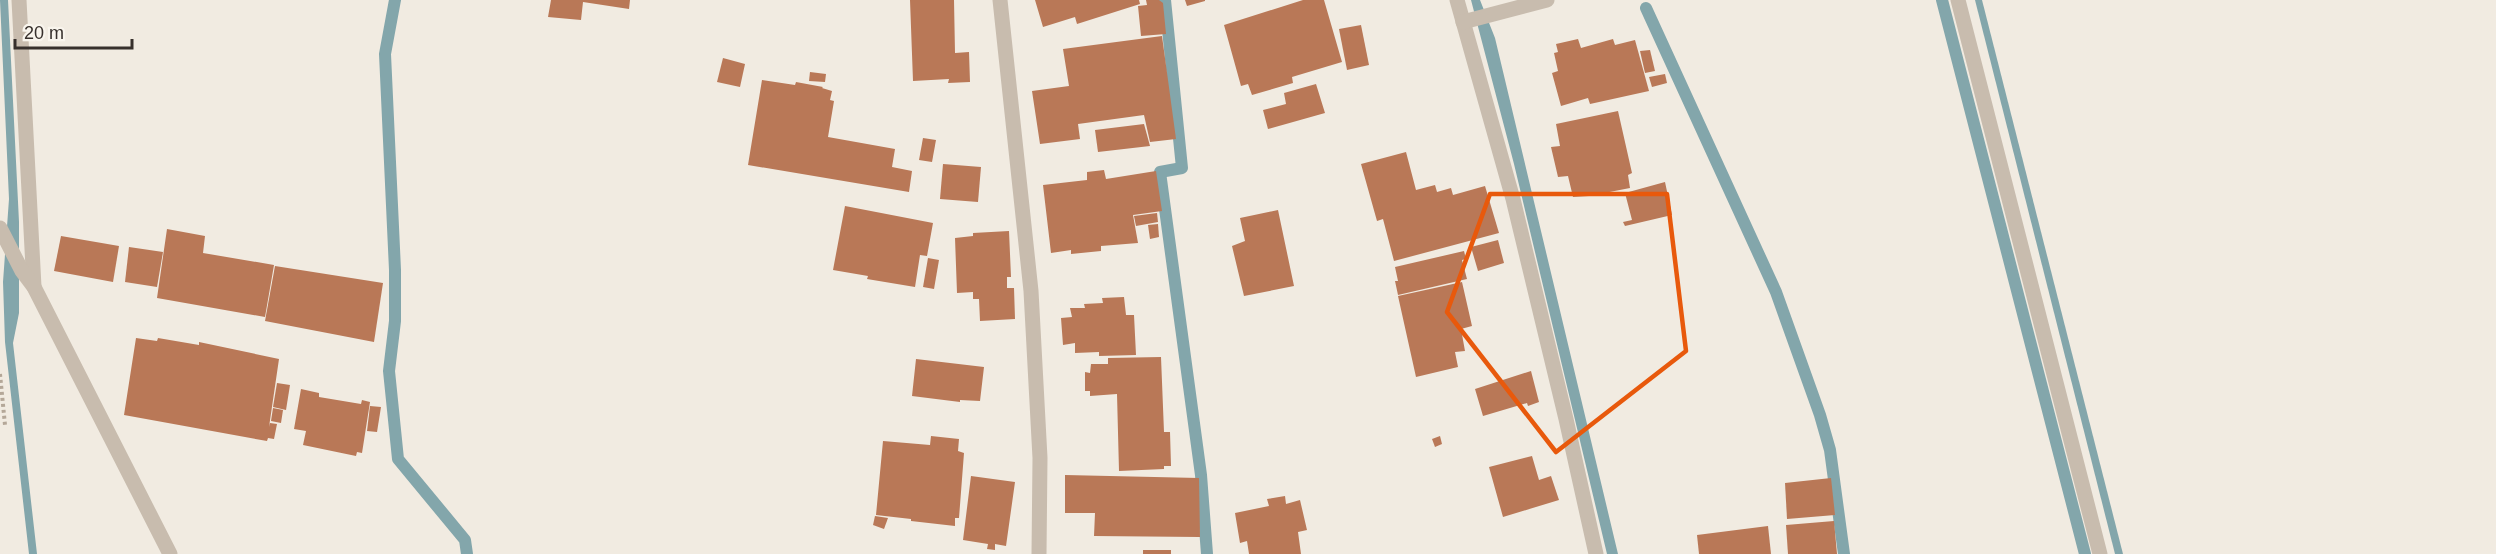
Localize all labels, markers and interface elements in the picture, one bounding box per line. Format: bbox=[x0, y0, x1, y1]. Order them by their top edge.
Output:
scale bar bbox=[15, 12, 132, 50]
text: 20 m bbox=[24, 23, 64, 43]

